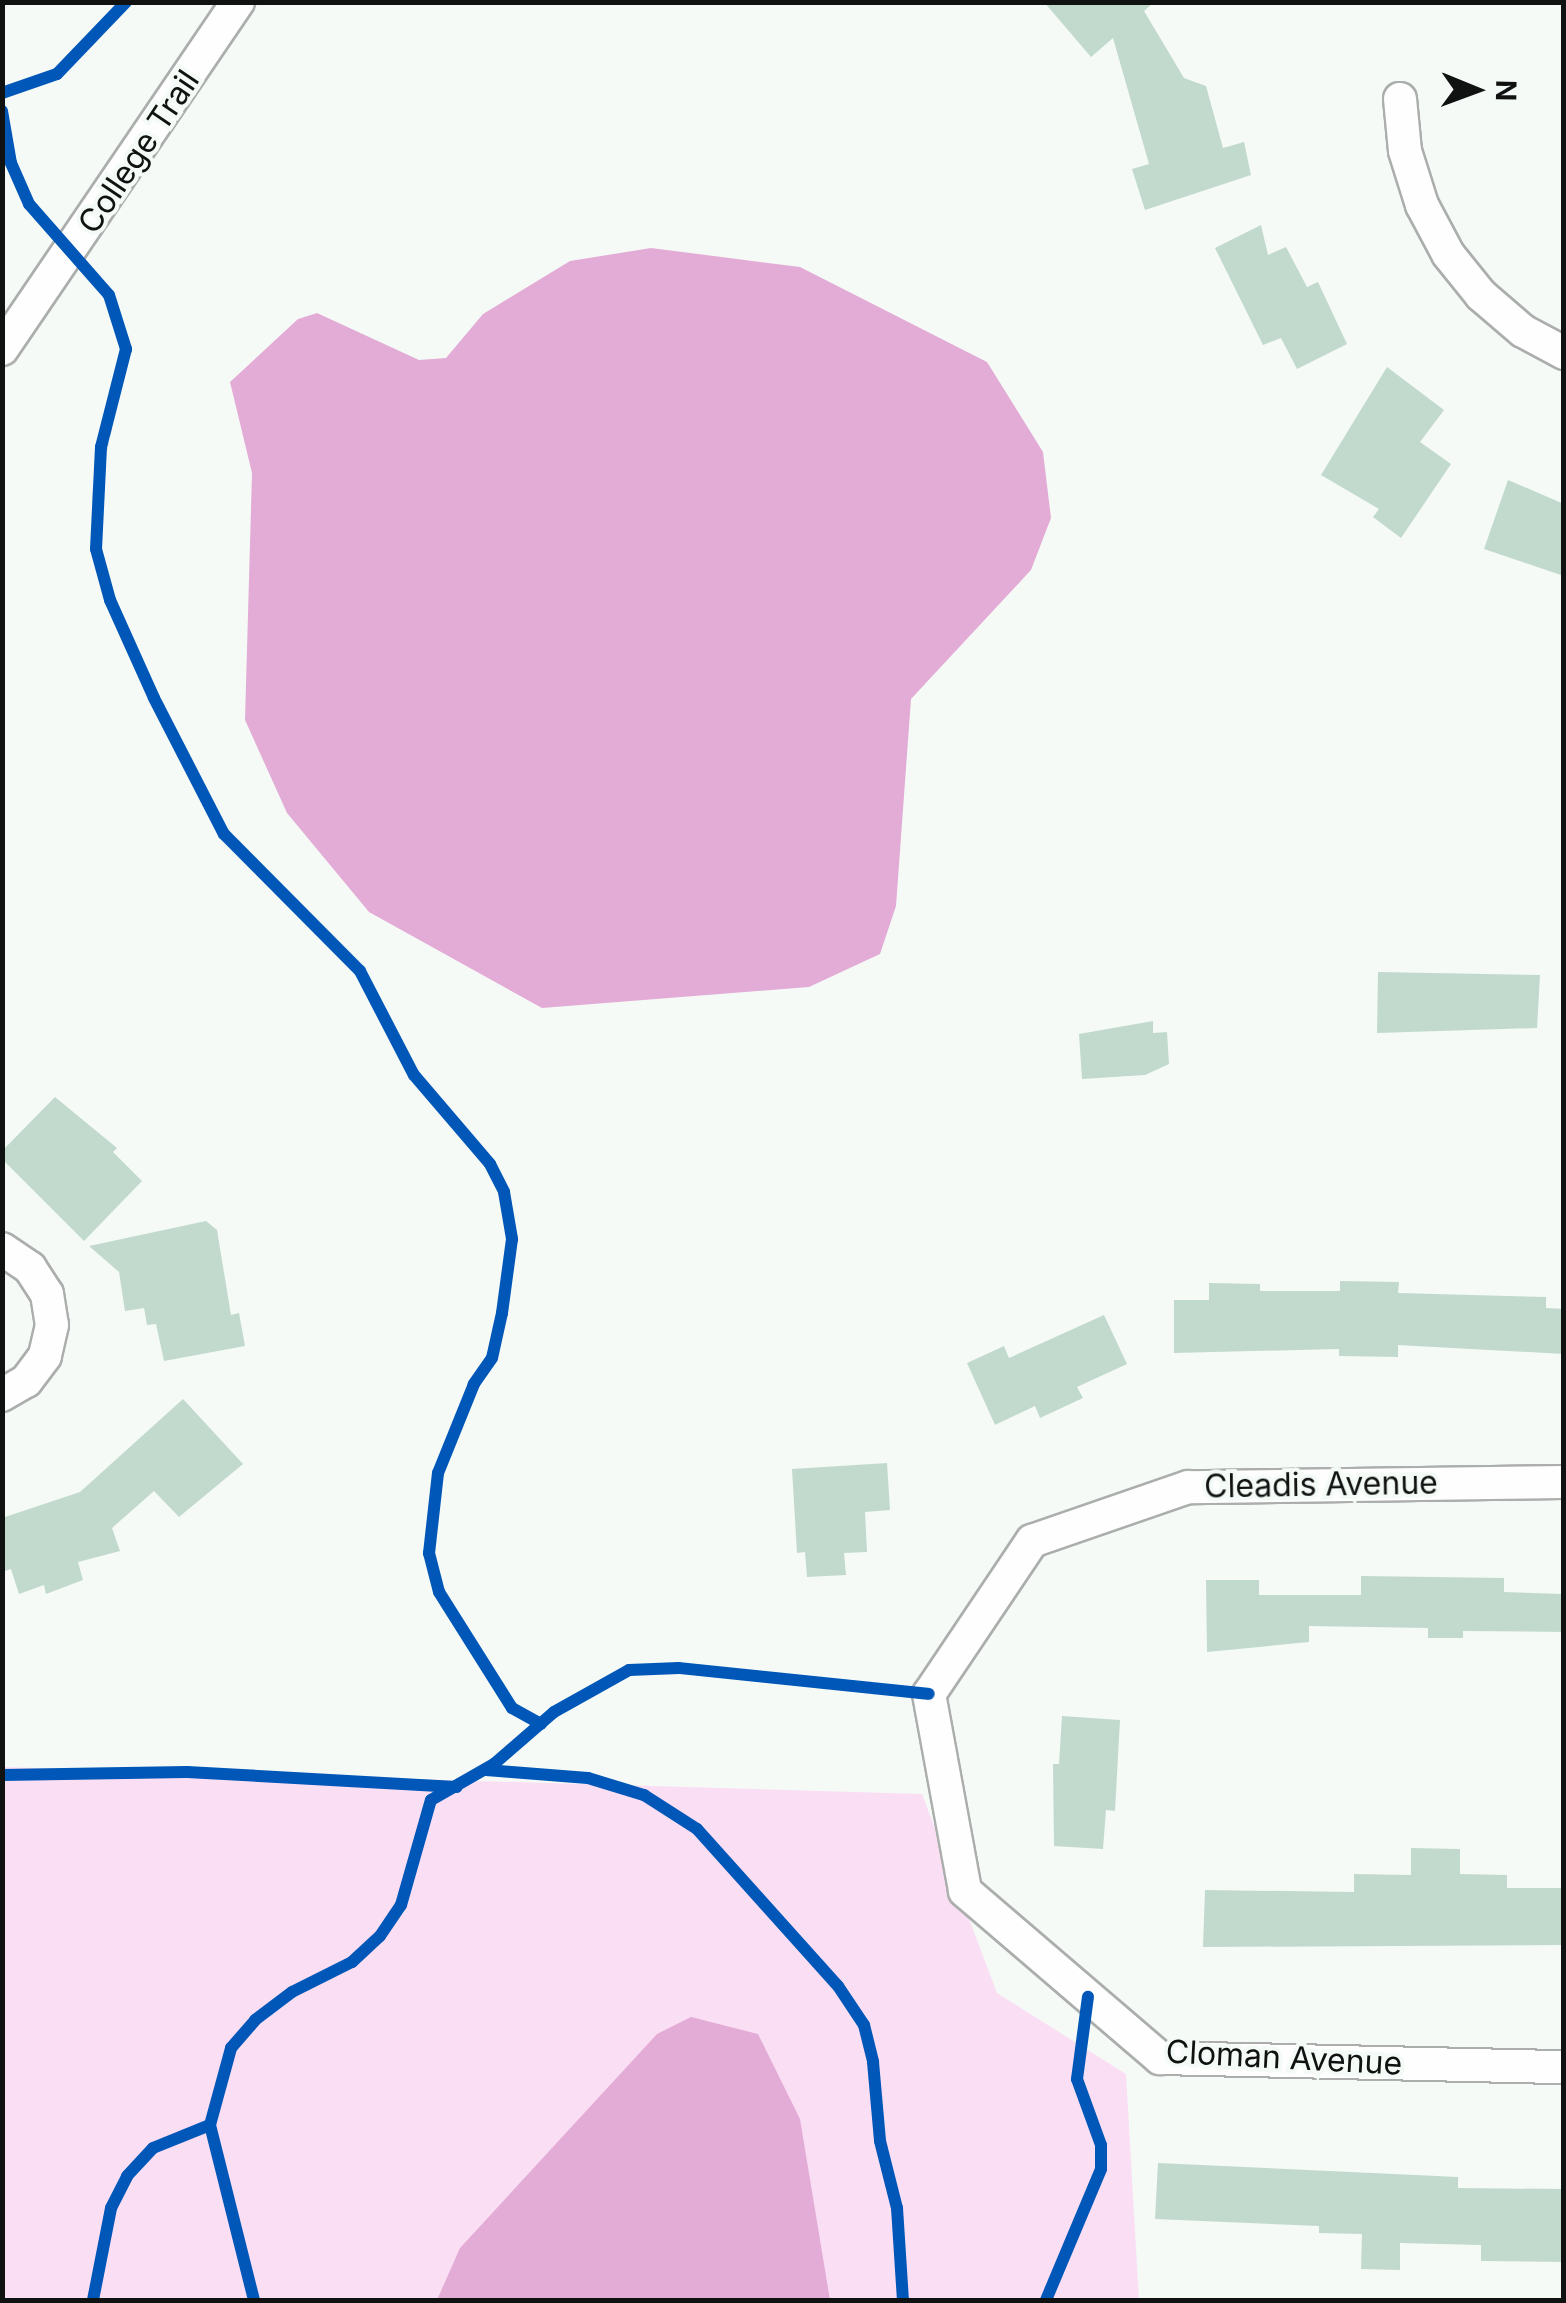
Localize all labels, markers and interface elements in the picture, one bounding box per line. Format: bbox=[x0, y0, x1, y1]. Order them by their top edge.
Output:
north arrow bbox=[1426, 40, 1526, 140]
street label: College Trail bbox=[70, 63, 208, 241]
text: N bbox=[1489, 80, 1523, 101]
street label: Cleadis Avenue bbox=[1204, 1464, 1438, 1506]
street label: Cloman Avenue bbox=[1165, 2033, 1403, 2083]

